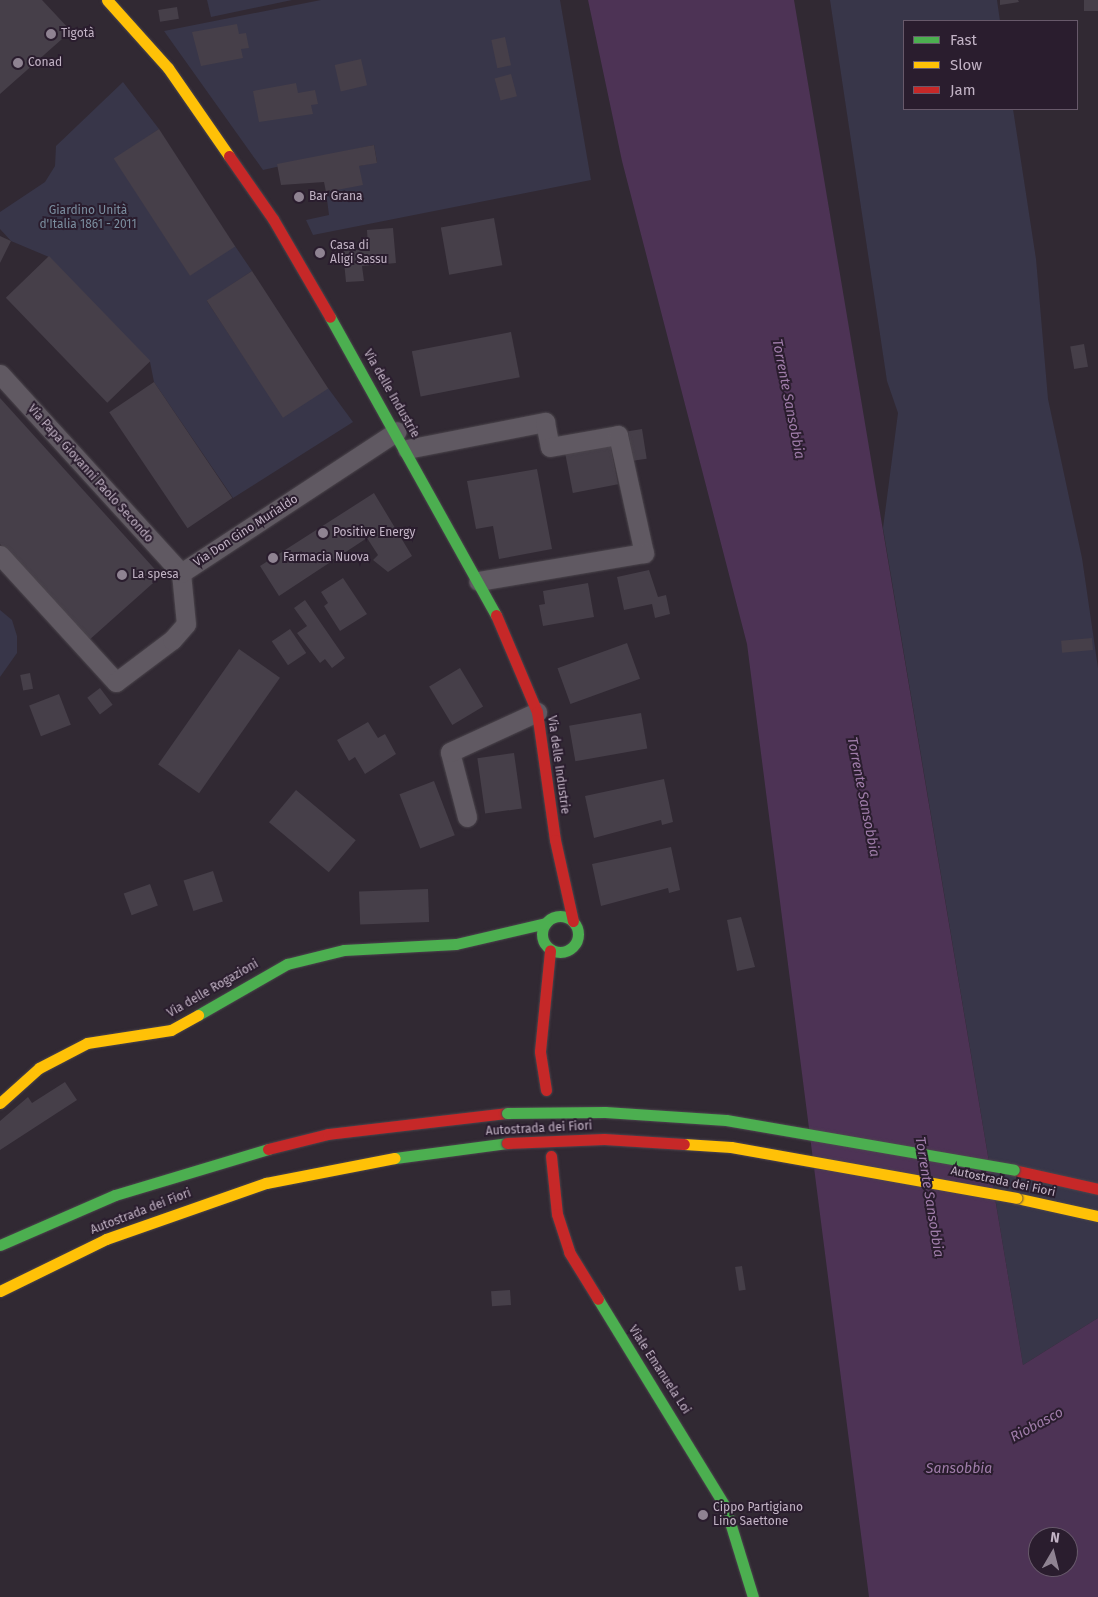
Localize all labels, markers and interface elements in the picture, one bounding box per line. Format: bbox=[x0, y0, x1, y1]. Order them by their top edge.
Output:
legend bbox=[903, 20, 1078, 110]
place label: Tigotà bbox=[61, 27, 94, 41]
marker: Tigotà bbox=[45, 28, 57, 40]
text: Fast bbox=[950, 31, 977, 49]
place label: Conad bbox=[28, 56, 62, 70]
text: Slow bbox=[950, 56, 982, 74]
marker: Conad bbox=[12, 57, 24, 69]
text: Jam bbox=[950, 81, 976, 99]
place label: Bar Grana bbox=[309, 190, 363, 204]
marker: Bar Grana bbox=[293, 191, 305, 203]
park label: Giardino Unità d'Italia 1861 - 2011 bbox=[39, 204, 137, 232]
place label: Casa di Aligi Sassu bbox=[330, 239, 388, 267]
marker: Casa di Aligi Sassu bbox=[314, 247, 326, 259]
water label: Torrente Sansobbia bbox=[768, 338, 808, 460]
street label: Via delle Industrie bbox=[360, 347, 422, 441]
street label: Via Papa Giovanni Paolo Secondo bbox=[24, 402, 156, 546]
street label: Via Don Gino Murialdo bbox=[191, 492, 301, 570]
place label: Positive Energy bbox=[333, 526, 415, 540]
marker: Positive Energy bbox=[317, 527, 329, 539]
place label: Farmacia Nuova bbox=[283, 551, 369, 565]
marker: Farmacia Nuova bbox=[267, 552, 279, 564]
place label: La spesa bbox=[132, 568, 179, 582]
marker: La spesa bbox=[116, 569, 128, 581]
street label: Via delle Industrie bbox=[544, 715, 572, 815]
water label: Torrente Sansobbia bbox=[843, 736, 883, 858]
street label: Via delle Rogazioni bbox=[165, 957, 261, 1021]
street label: Autostrada dei Fiori bbox=[485, 1119, 593, 1139]
water label: Torrente Sansobbia bbox=[911, 1135, 947, 1259]
street label: Autostrada dei Fiori bbox=[949, 1164, 1057, 1200]
street label: Autostrada dei Fiori bbox=[89, 1186, 193, 1238]
street label: Viale Emanuela Loi bbox=[625, 1323, 693, 1417]
water label: Riobasco bbox=[1008, 1404, 1066, 1446]
water label: Sansobbia bbox=[926, 1461, 992, 1477]
place label: Cippo Partigiano Lino Saettone bbox=[713, 1501, 803, 1529]
marker: Cippo Partigiano Lino Saettone bbox=[697, 1509, 709, 1521]
north arrow bbox=[1028, 1527, 1078, 1577]
text: N bbox=[1049, 1529, 1061, 1547]

